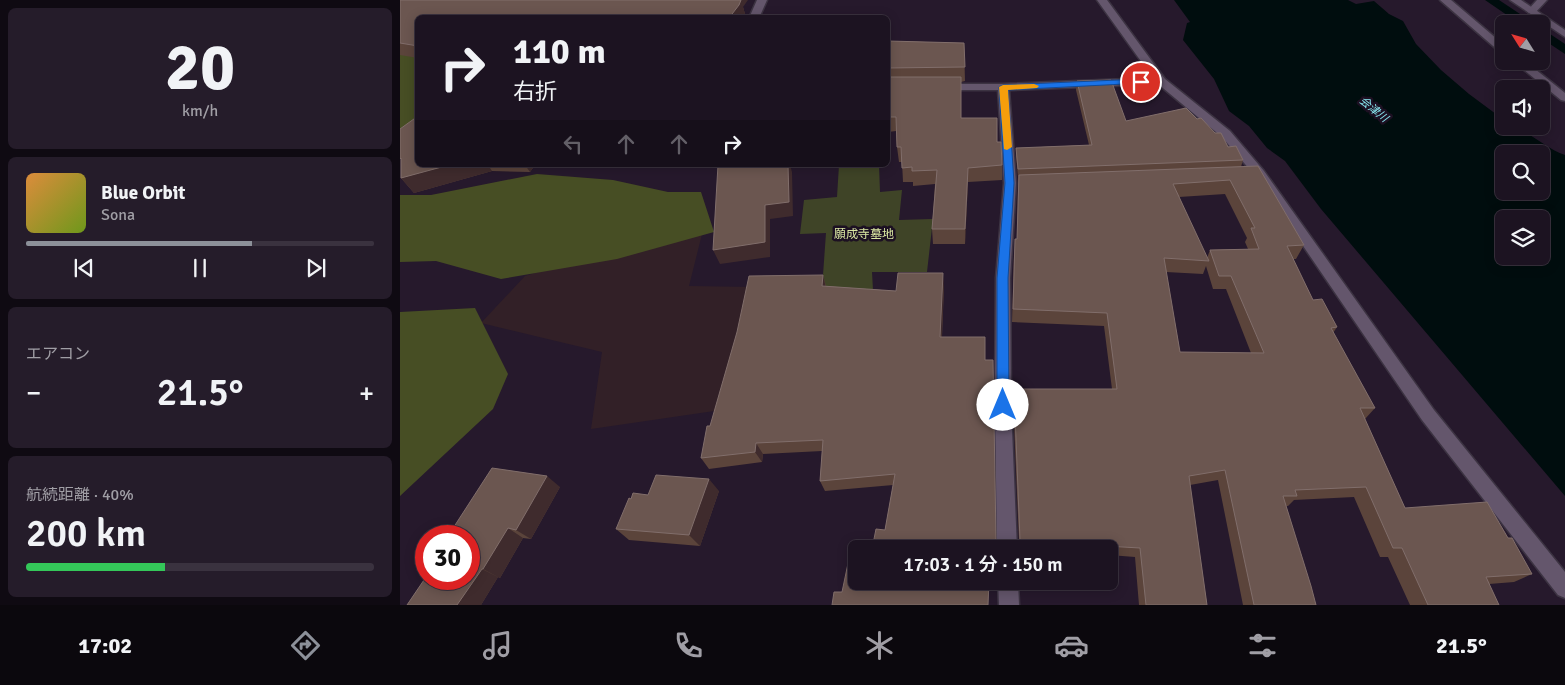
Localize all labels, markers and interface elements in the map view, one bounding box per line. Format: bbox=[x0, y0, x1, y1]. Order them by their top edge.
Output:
north arrow bbox=[1495, 15, 1550, 70]
map controls bbox=[1495, 15, 1550, 265]
text: 20 bbox=[165, 28, 235, 108]
text: 110 m bbox=[513, 30, 606, 73]
icon: right bbox=[430, 35, 495, 100]
pin bbox=[1120, 61, 1162, 103]
icon: arrive bbox=[1127, 68, 1155, 96]
text: 右折 bbox=[513, 78, 557, 105]
button: sound bbox=[1495, 80, 1550, 135]
water label: 会津川 bbox=[1357, 94, 1391, 125]
text: km/h bbox=[182, 101, 218, 121]
icon: left bbox=[559, 130, 587, 158]
icon: ahead bbox=[612, 130, 640, 158]
icon: ahead bbox=[665, 130, 693, 158]
icon: right bbox=[718, 130, 746, 158]
button: search bbox=[1495, 145, 1550, 200]
text: Blue Orbit bbox=[101, 181, 185, 205]
text: Sona bbox=[101, 205, 135, 225]
button: layers bbox=[1495, 210, 1550, 265]
park label: 願成寺墓地 bbox=[834, 227, 894, 242]
icon: previous bbox=[70, 254, 98, 282]
icon: pause bbox=[186, 254, 214, 282]
icon: next bbox=[302, 254, 330, 282]
text: エアコン bbox=[26, 344, 90, 364]
text: 21.5° bbox=[157, 369, 243, 416]
text: − bbox=[26, 376, 41, 410]
text: + bbox=[359, 376, 374, 410]
position arrow bbox=[976, 378, 1028, 430]
text: 航続距離 · 40% bbox=[26, 485, 134, 505]
text: 200 km bbox=[26, 510, 146, 557]
speed limit sign: 30 bbox=[415, 525, 480, 590]
text: 17:03 · 1 分 · 150 m bbox=[904, 553, 1062, 577]
icon: directions bbox=[288, 628, 323, 663]
icon: music bbox=[480, 628, 515, 663]
icon: phone bbox=[671, 628, 706, 663]
icon: climate bbox=[862, 628, 897, 663]
icon: car bbox=[1054, 628, 1089, 663]
icon: filters bbox=[1245, 628, 1280, 663]
text: 17:02 bbox=[78, 632, 132, 659]
text: 21.5° bbox=[1436, 632, 1487, 659]

